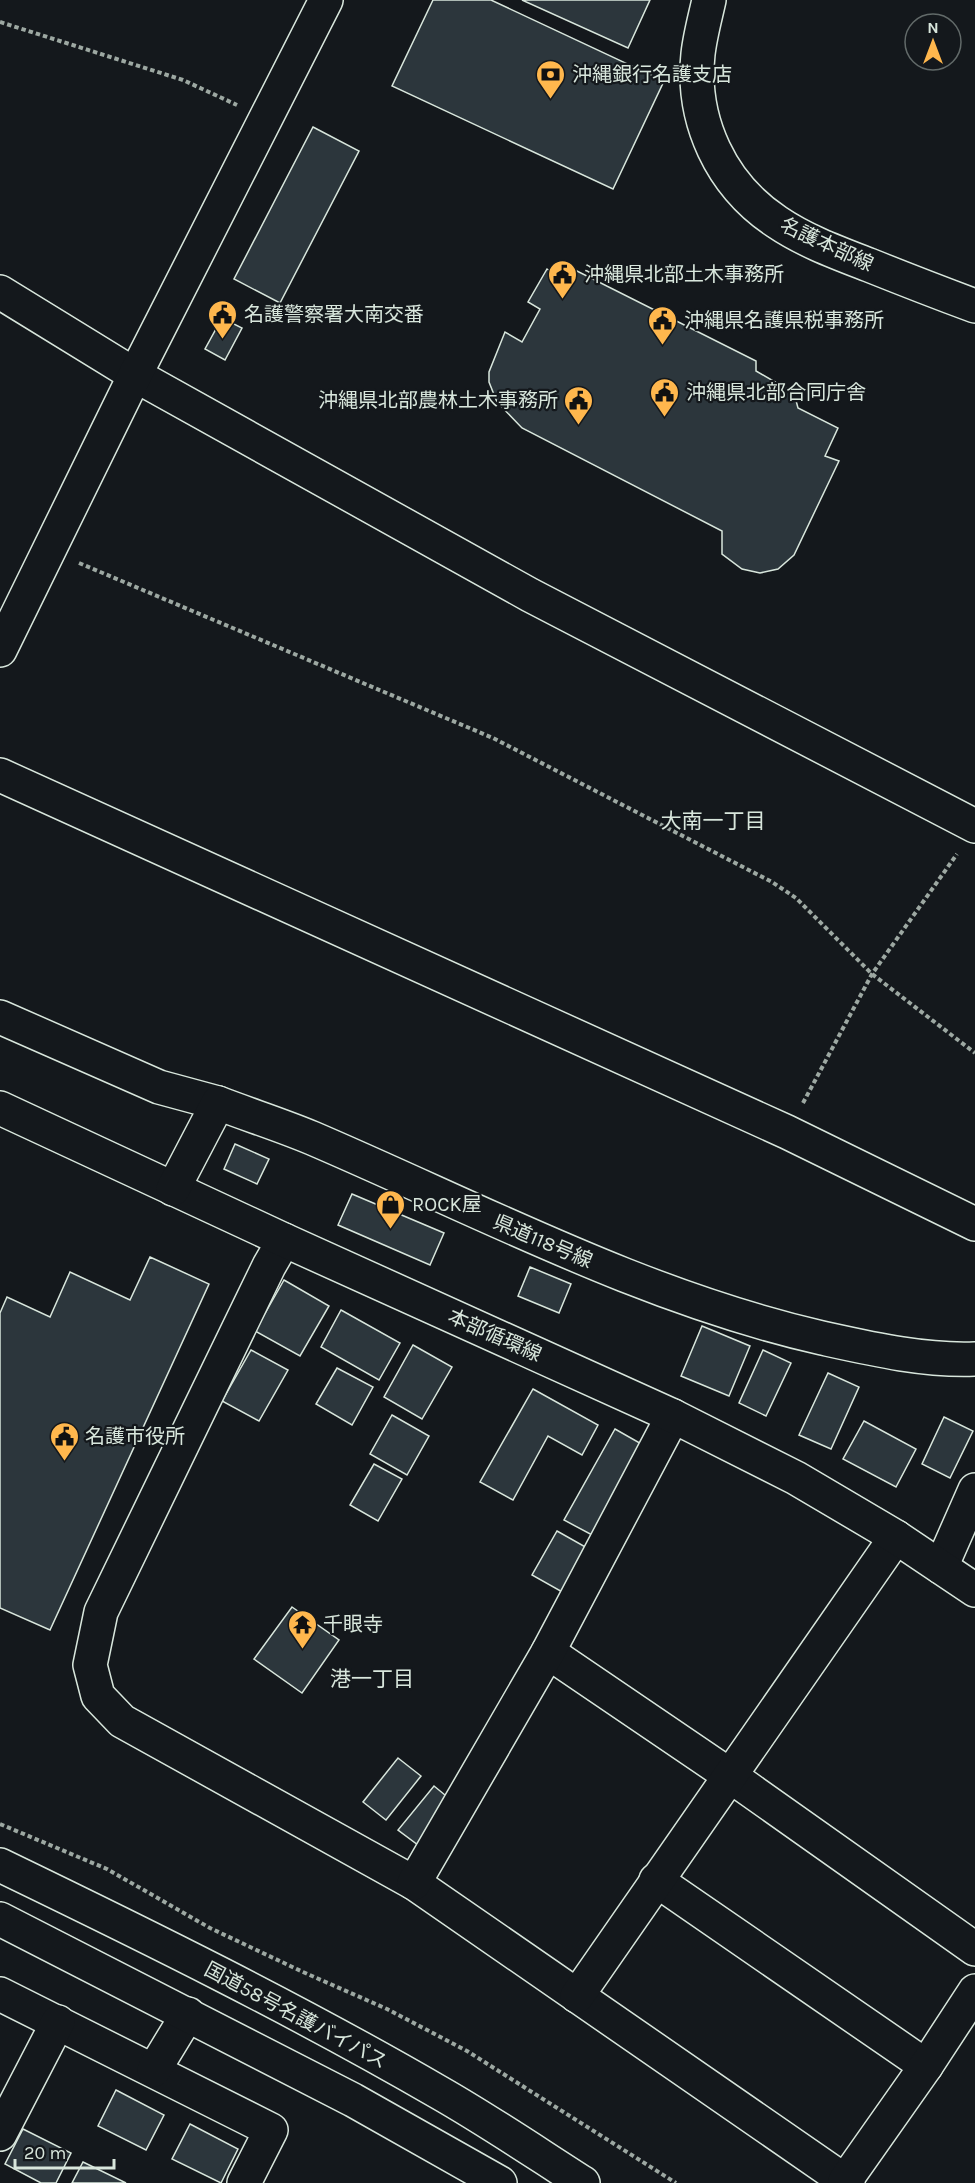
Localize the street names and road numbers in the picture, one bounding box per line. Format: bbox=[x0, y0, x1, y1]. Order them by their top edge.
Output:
street label: 名護本部線 bbox=[777, 213, 877, 276]
street label: 県道118号線 bbox=[490, 1210, 596, 1273]
street label: 本部循環線 bbox=[444, 1305, 545, 1366]
street label: 国道58号名護バイパス bbox=[201, 1958, 391, 2073]

